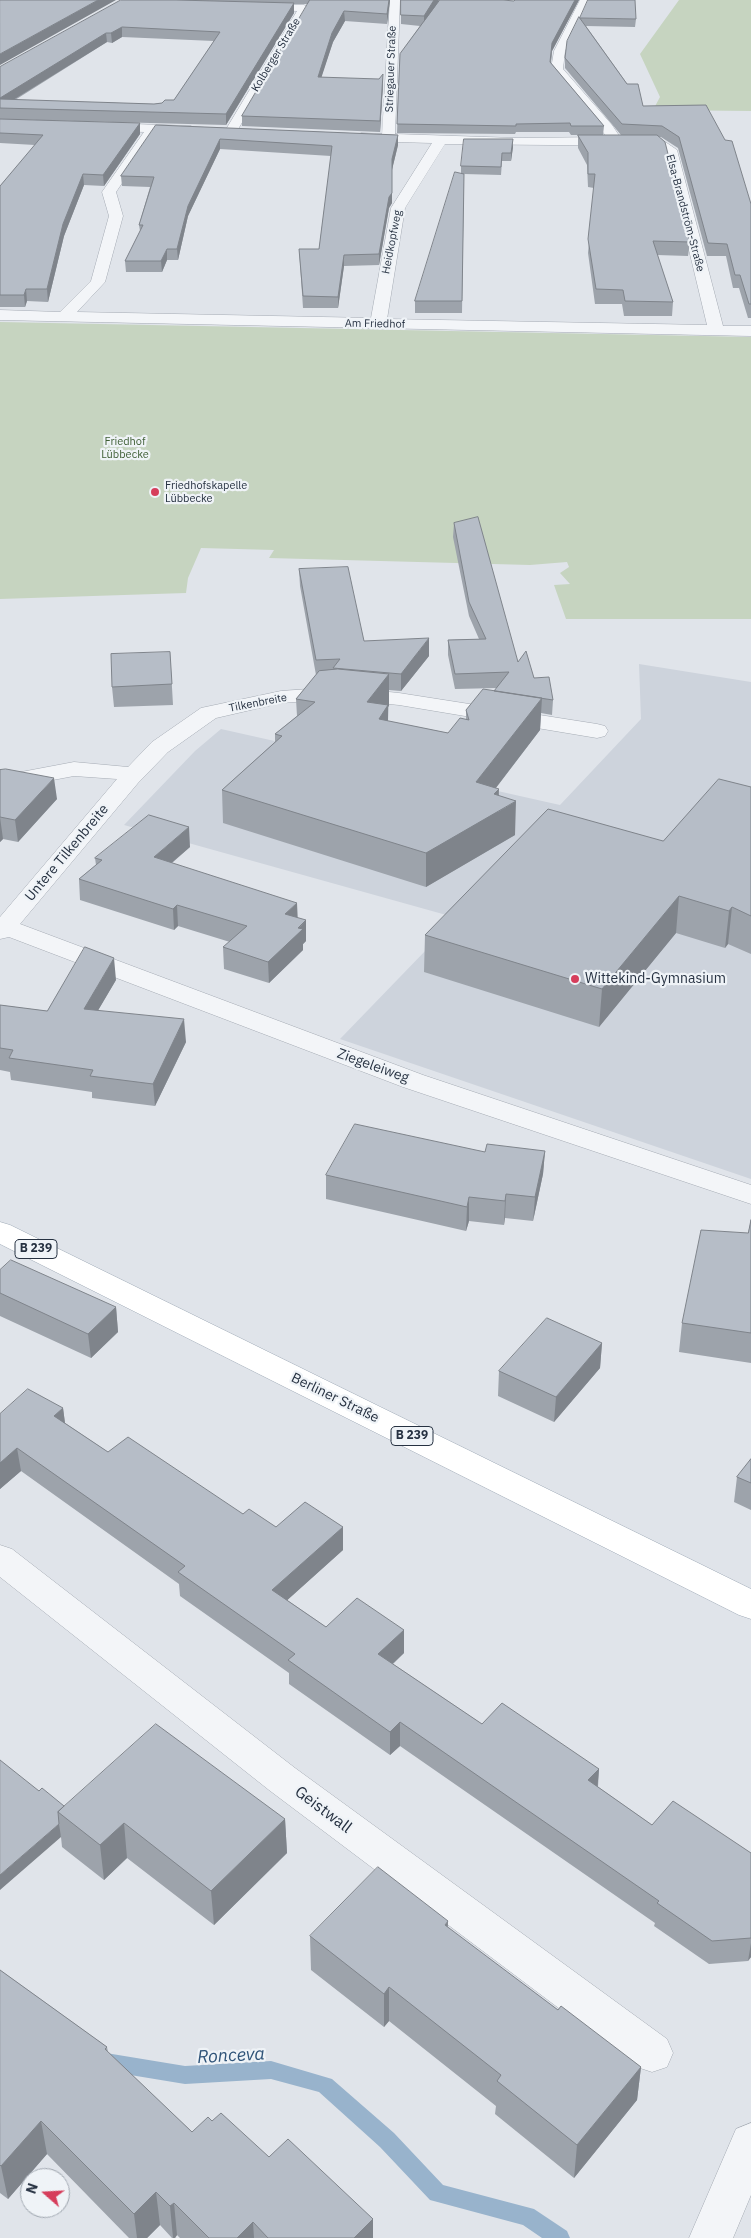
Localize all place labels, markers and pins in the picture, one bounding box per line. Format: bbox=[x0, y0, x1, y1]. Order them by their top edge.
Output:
place label: Friedhofskapelle Lübbecke bbox=[165, 479, 247, 505]
marker: Friedhofskapelle Lübbecke bbox=[149, 486, 161, 498]
place label: Wittekind-Gymnasium bbox=[585, 971, 726, 987]
marker: Wittekind-Gymnasium bbox=[569, 973, 581, 985]

